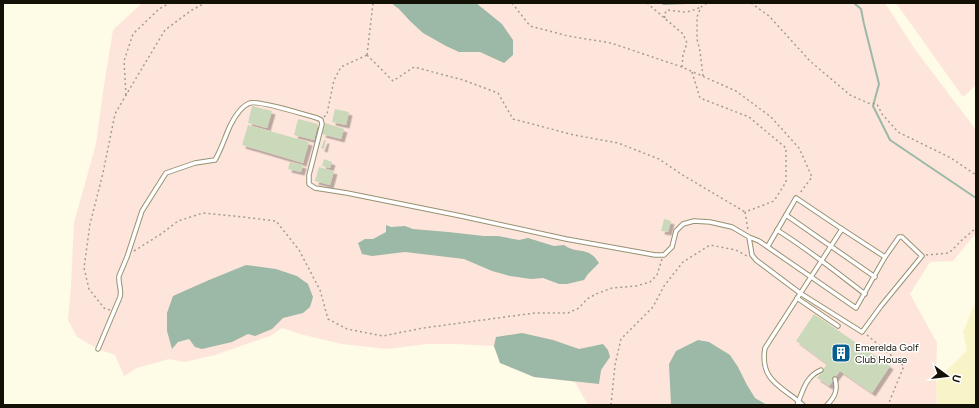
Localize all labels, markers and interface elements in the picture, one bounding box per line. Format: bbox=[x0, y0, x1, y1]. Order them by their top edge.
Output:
place label: Emerelda Golf Club House bbox=[855, 341, 919, 366]
building icon: Emerelda Golf Club House bbox=[830, 342, 852, 364]
north arrow bbox=[927, 356, 967, 396]
text: U bbox=[949, 373, 963, 384]

